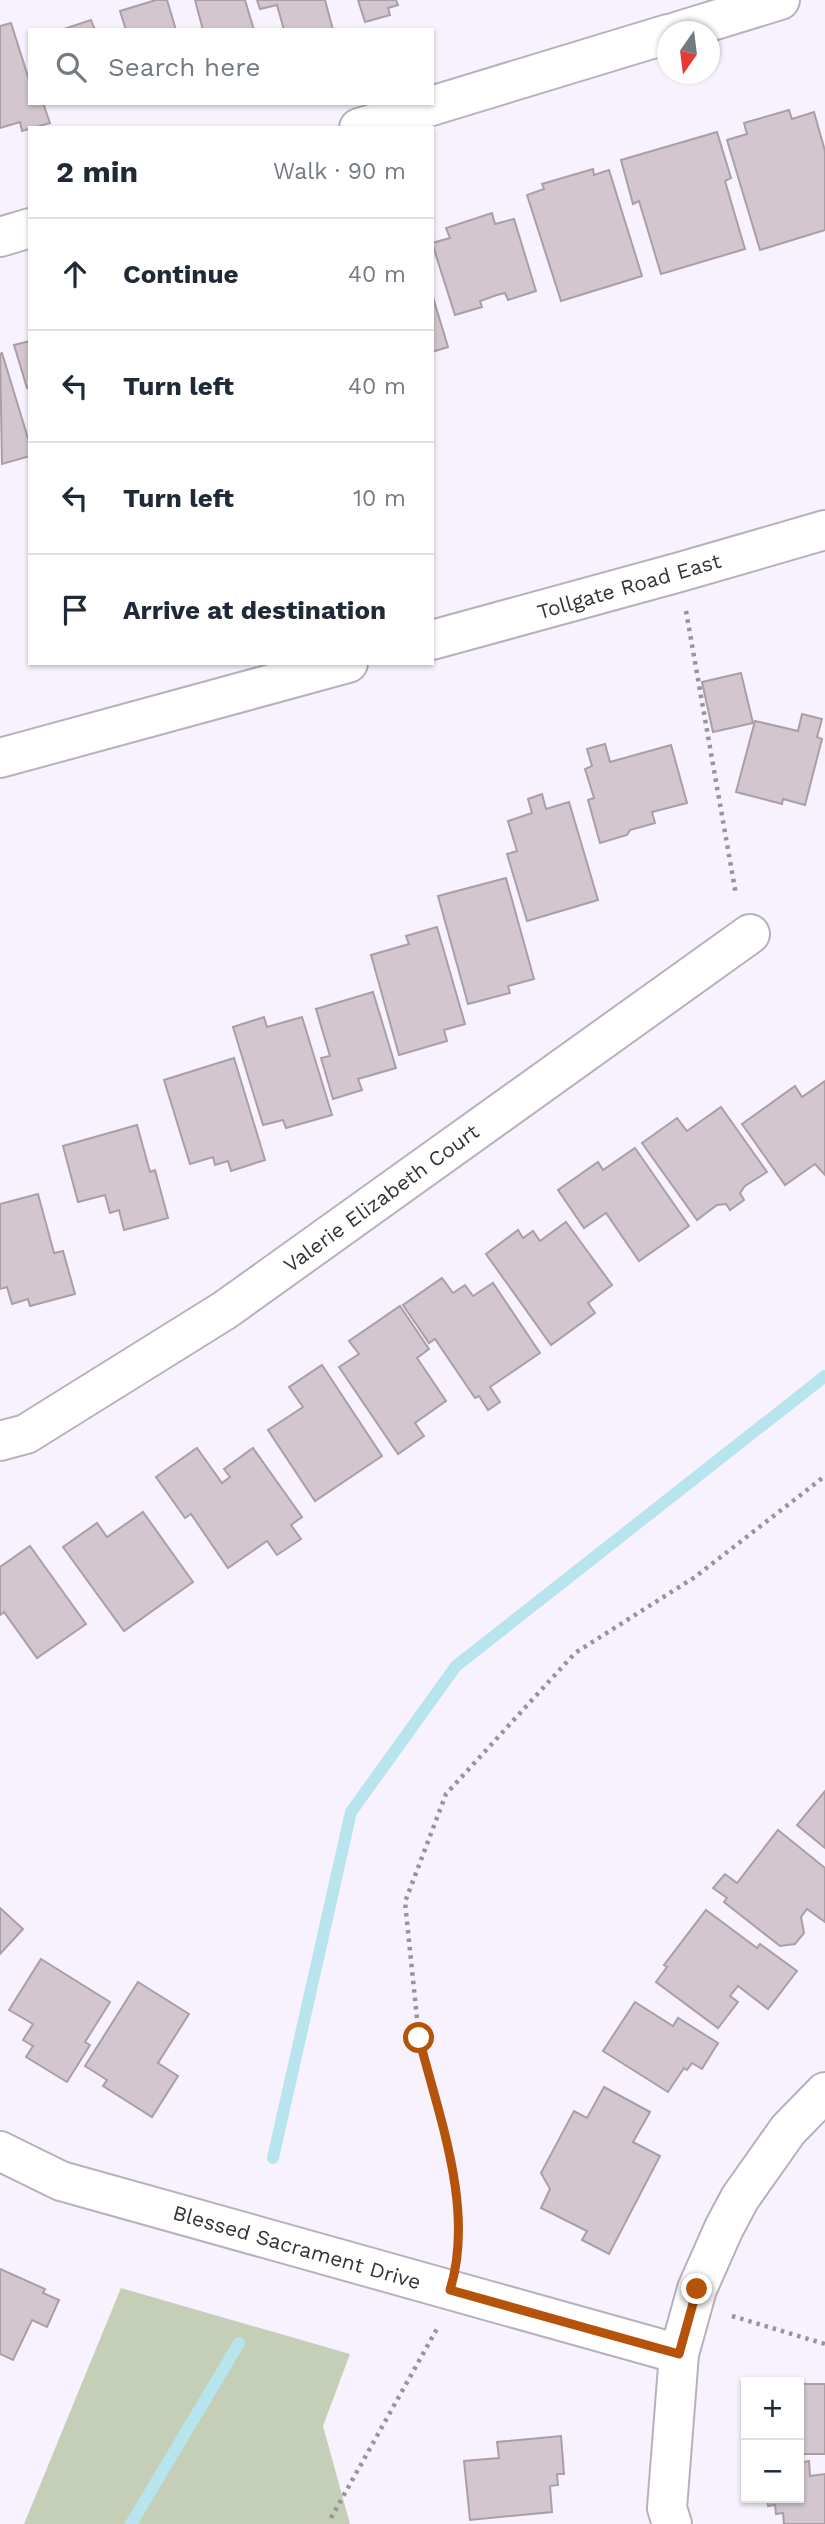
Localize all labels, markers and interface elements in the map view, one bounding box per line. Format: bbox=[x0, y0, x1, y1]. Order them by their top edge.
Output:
north arrow bbox=[657, 21, 720, 84]
search box bbox=[28, 28, 434, 105]
icon: search bbox=[52, 48, 90, 86]
text: Search here bbox=[108, 52, 260, 82]
text: 2 min bbox=[56, 154, 138, 189]
text: Walk · 90 m bbox=[273, 158, 406, 185]
icon: ahead bbox=[56, 255, 94, 293]
text: Continue bbox=[123, 259, 239, 289]
text: 40 m bbox=[348, 261, 406, 288]
icon: left bbox=[56, 367, 94, 405]
text: Turn left bbox=[123, 371, 234, 401]
text: 40 m bbox=[348, 373, 406, 400]
icon: left bbox=[56, 479, 94, 517]
text: Turn left bbox=[123, 483, 234, 513]
text: 10 m bbox=[353, 485, 406, 512]
street label: Tollgate Road East bbox=[534, 548, 724, 624]
icon: arrive bbox=[56, 591, 94, 629]
text: Arrive at destination bbox=[123, 595, 386, 625]
street label: Valerie Elizabeth Court bbox=[278, 1119, 484, 1277]
route start bbox=[403, 2022, 434, 2053]
street label: Blessed Sacrament Drive bbox=[170, 2200, 424, 2294]
route end bbox=[681, 2273, 712, 2304]
map controls bbox=[741, 2377, 804, 2503]
button: + bbox=[741, 2377, 804, 2440]
button: − bbox=[741, 2440, 804, 2503]

